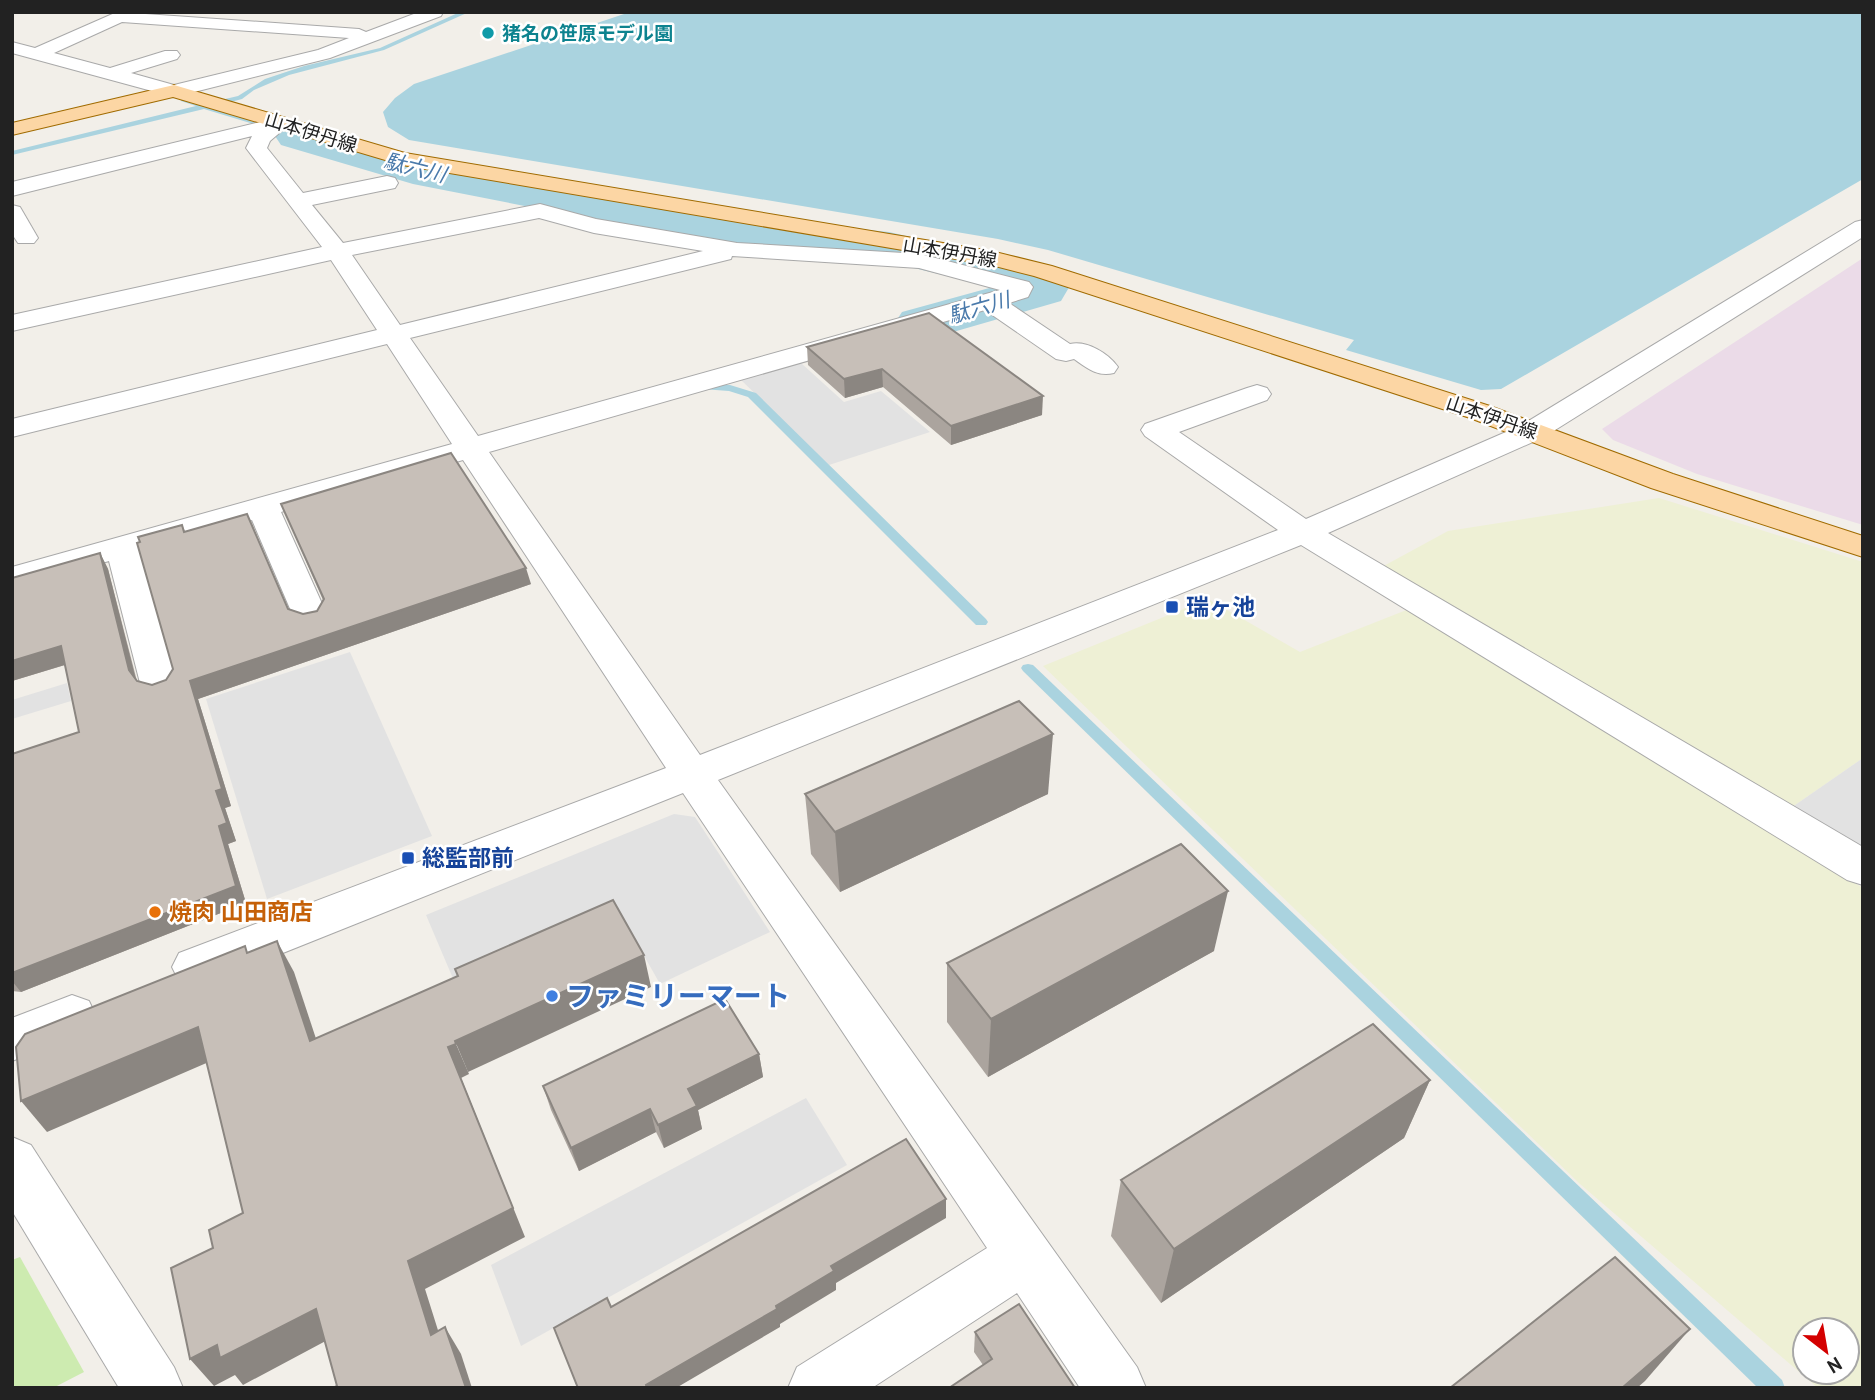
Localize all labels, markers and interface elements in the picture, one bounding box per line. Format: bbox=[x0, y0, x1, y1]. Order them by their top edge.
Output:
place label: 猪名の笹原モデル園 bbox=[502, 21, 673, 45]
marker: 猪名の笹原モデル園 bbox=[480, 25, 496, 41]
street label: 山本伊丹線 bbox=[262, 107, 360, 157]
water label: 駄六川 bbox=[381, 147, 451, 189]
street label: 山本伊丹線 bbox=[901, 232, 999, 272]
water label: 駄六川 bbox=[945, 285, 1015, 329]
street label: 山本伊丹線 bbox=[1443, 390, 1541, 444]
place label: 瑞ヶ池 bbox=[1186, 592, 1255, 621]
marker: 瑞ヶ池 bbox=[1164, 599, 1180, 615]
place label: 総監部前 bbox=[422, 843, 514, 872]
marker: 総監部前 bbox=[400, 850, 416, 866]
place label: 焼肉 山田商店 bbox=[169, 897, 313, 926]
marker: 焼肉 山田商店 bbox=[147, 904, 163, 920]
place label: ファミリーマート bbox=[566, 977, 790, 1014]
marker: ファミリーマート bbox=[544, 988, 560, 1004]
north arrow bbox=[1791, 1316, 1861, 1386]
text: N bbox=[1823, 1352, 1846, 1379]

